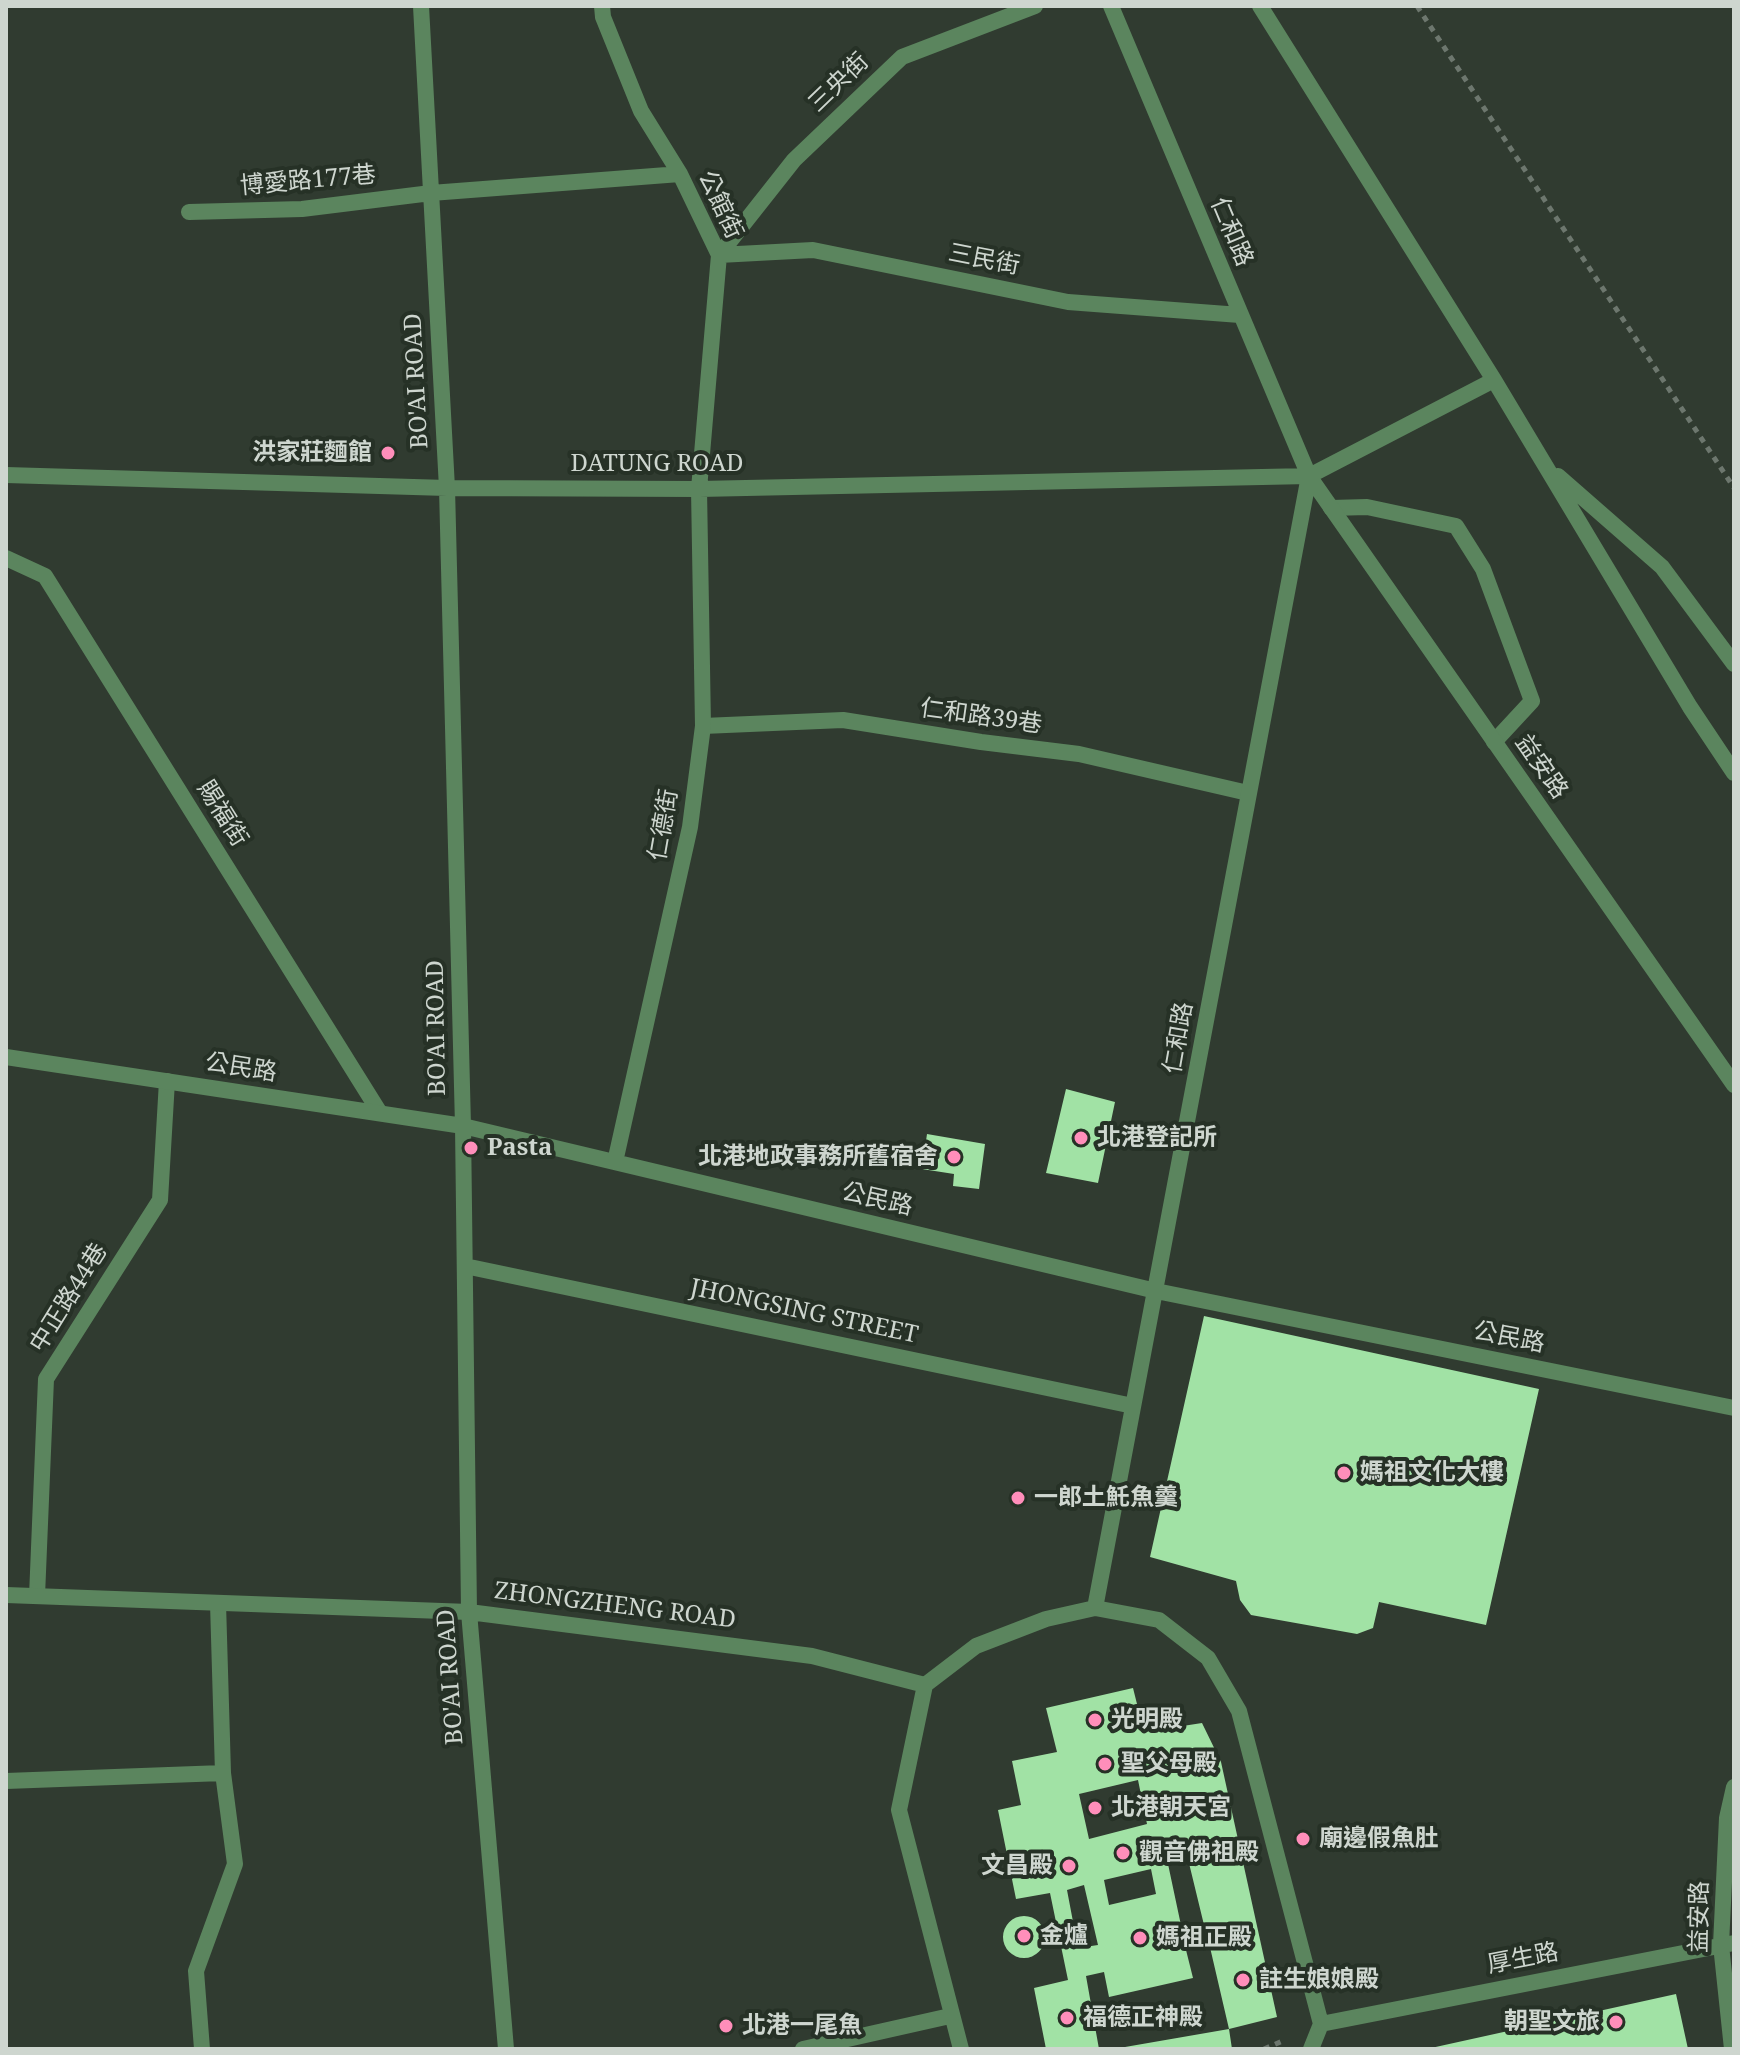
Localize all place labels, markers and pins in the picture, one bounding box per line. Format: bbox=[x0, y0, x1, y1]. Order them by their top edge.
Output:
place label: 洪家莊麵館 bbox=[252, 439, 372, 467]
marker: 洪家莊麵館 bbox=[379, 444, 397, 462]
place label: 北港登記所 bbox=[1097, 1124, 1217, 1152]
marker: 北港登記所 bbox=[1072, 1129, 1090, 1147]
place label: Pasta bbox=[487, 1134, 552, 1162]
marker: Pasta bbox=[462, 1139, 480, 1157]
place label: 北港地政事務所舊宿舍 bbox=[698, 1143, 938, 1171]
marker: 北港地政事務所舊宿舍 bbox=[945, 1148, 963, 1166]
place label: 媽祖文化大樓 bbox=[1360, 1459, 1504, 1487]
marker: 媽祖文化大樓 bbox=[1335, 1464, 1353, 1482]
place label: 一郎土魠魚羹 bbox=[1034, 1484, 1178, 1512]
marker: 一郎土魠魚羹 bbox=[1009, 1489, 1027, 1507]
place label: 光明殿 bbox=[1111, 1706, 1183, 1734]
marker: 光明殿 bbox=[1086, 1711, 1104, 1729]
place label: 聖父母殿 bbox=[1121, 1750, 1217, 1778]
marker: 聖父母殿 bbox=[1096, 1755, 1114, 1773]
place label: 北港朝天宮 bbox=[1111, 1794, 1231, 1822]
marker: 北港朝天宮 bbox=[1086, 1799, 1104, 1817]
place label: 廟邊假魚肚 bbox=[1319, 1825, 1439, 1853]
marker: 廟邊假魚肚 bbox=[1294, 1830, 1312, 1848]
place label: 觀音佛祖殿 bbox=[1139, 1839, 1259, 1867]
marker: 觀音佛祖殿 bbox=[1114, 1844, 1132, 1862]
place label: 文昌殿 bbox=[981, 1852, 1053, 1880]
marker: 文昌殿 bbox=[1060, 1857, 1078, 1875]
place label: 金爐 bbox=[1040, 1922, 1088, 1950]
place label: 媽祖正殿 bbox=[1156, 1924, 1252, 1952]
marker: 金爐 bbox=[1015, 1927, 1033, 1945]
marker: 媽祖正殿 bbox=[1131, 1929, 1149, 1947]
place label: 註生娘娘殿 bbox=[1259, 1966, 1379, 1994]
marker: 註生娘娘殿 bbox=[1234, 1971, 1252, 1989]
place label: 福德正神殿 bbox=[1083, 2004, 1203, 2032]
place label: 朝聖文旅 bbox=[1504, 2008, 1600, 2036]
marker: 福德正神殿 bbox=[1058, 2009, 1076, 2027]
place label: 北港一尾魚 bbox=[742, 2012, 862, 2040]
marker: 朝聖文旅 bbox=[1607, 2013, 1625, 2031]
marker: 北港一尾魚 bbox=[717, 2017, 735, 2035]

